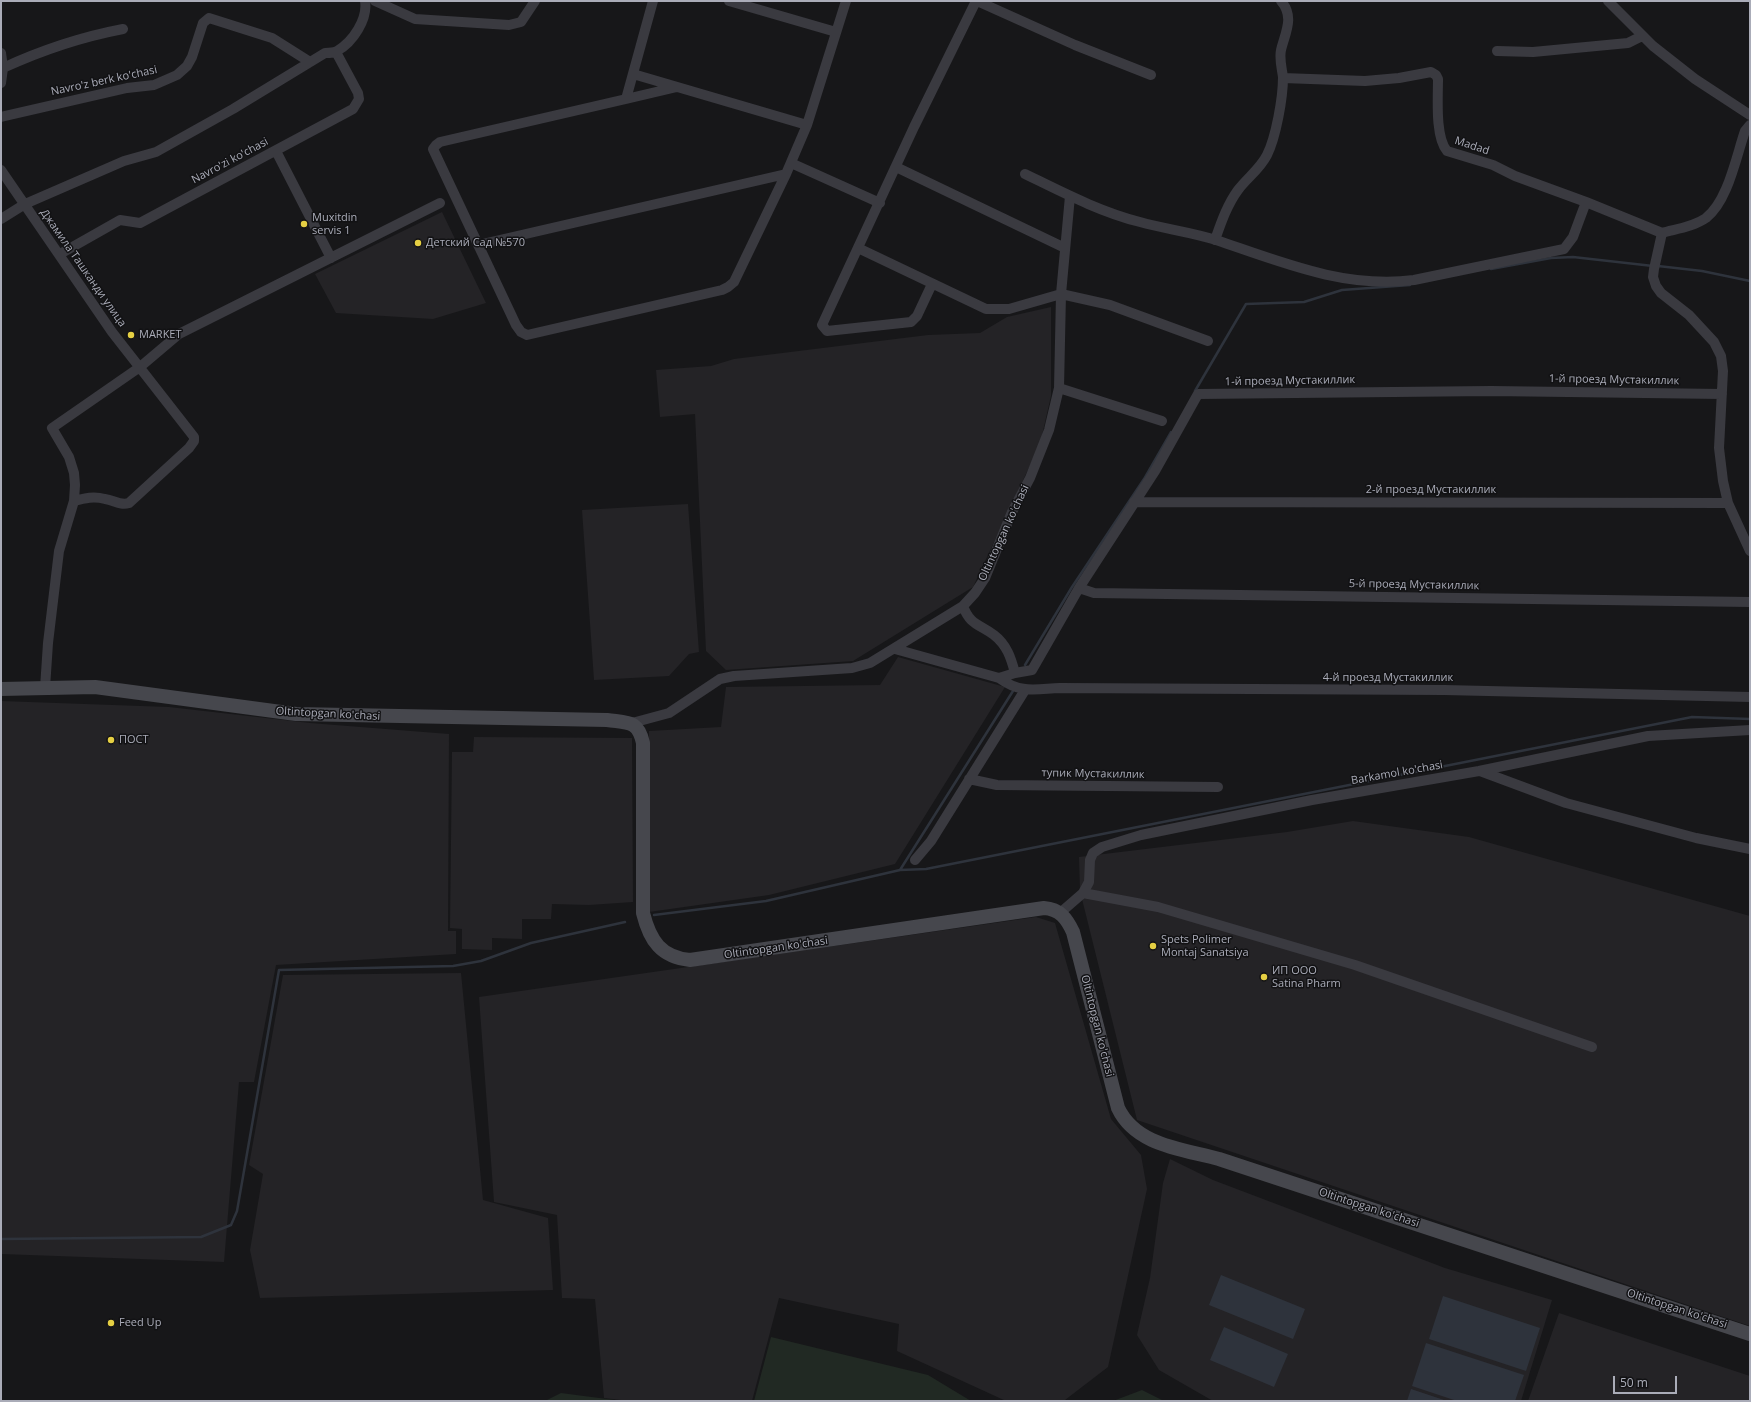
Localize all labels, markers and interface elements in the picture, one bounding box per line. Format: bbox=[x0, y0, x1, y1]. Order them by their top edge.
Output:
street label: Navro'z berk ko'chasi bbox=[50, 63, 158, 99]
street label: Madad bbox=[1453, 134, 1491, 158]
street label: Navro'zi ko'chasi bbox=[189, 135, 271, 187]
street label: Джамила Ташканди улица bbox=[37, 207, 129, 329]
place label: Muxitdin servis 1 bbox=[312, 211, 357, 237]
marker: Muxitdin servis 1 bbox=[299, 219, 309, 229]
place label: Детский Сад №570 bbox=[426, 236, 525, 250]
marker: Детский Сад №570 bbox=[413, 238, 423, 248]
place label: MARKET bbox=[139, 328, 182, 342]
marker: MARKET bbox=[126, 330, 136, 340]
street label: 1-й проезд Мустакиллик bbox=[1549, 372, 1679, 388]
street label: 1-й проезд Мустакиллик bbox=[1225, 373, 1355, 389]
street label: Oltintopgan ko'chasi bbox=[976, 483, 1032, 583]
street label: 2-й проезд Мустакиллик bbox=[1366, 483, 1496, 497]
street label: 5-й проезд Мустакиллик bbox=[1349, 577, 1479, 593]
street label: 4-й проезд Мустакиллик bbox=[1323, 671, 1453, 685]
street label: Oltintopgan ko'chasi bbox=[275, 705, 381, 723]
place label: ПОСТ bbox=[119, 733, 149, 747]
marker: ПОСТ bbox=[106, 735, 116, 745]
street label: Barkamol ko'chasi bbox=[1350, 758, 1444, 788]
street label: тупик Мустакиллик bbox=[1041, 767, 1145, 781]
place label: Spets Polimer Montaj Sanatsiya bbox=[1161, 933, 1248, 959]
street label: Oltintopgan ko'chasi bbox=[723, 934, 829, 962]
marker: Spets Polimer Montaj Sanatsiya bbox=[1148, 941, 1158, 951]
place label: ИП ООО Satina Pharm bbox=[1272, 964, 1341, 990]
marker: ИП ООО Satina Pharm bbox=[1259, 972, 1269, 982]
street label: Oltintopgan ko'chasi bbox=[1078, 974, 1116, 1078]
street label: Oltintopgan ko'chasi bbox=[1317, 1186, 1421, 1230]
street label: Oltintopgan ko'chasi bbox=[1625, 1287, 1729, 1331]
place label: Feed Up bbox=[119, 1316, 161, 1330]
marker: Feed Up bbox=[106, 1318, 116, 1328]
scale bar bbox=[1615, 1368, 1679, 1394]
text: 50 m bbox=[1620, 1374, 1648, 1391]

